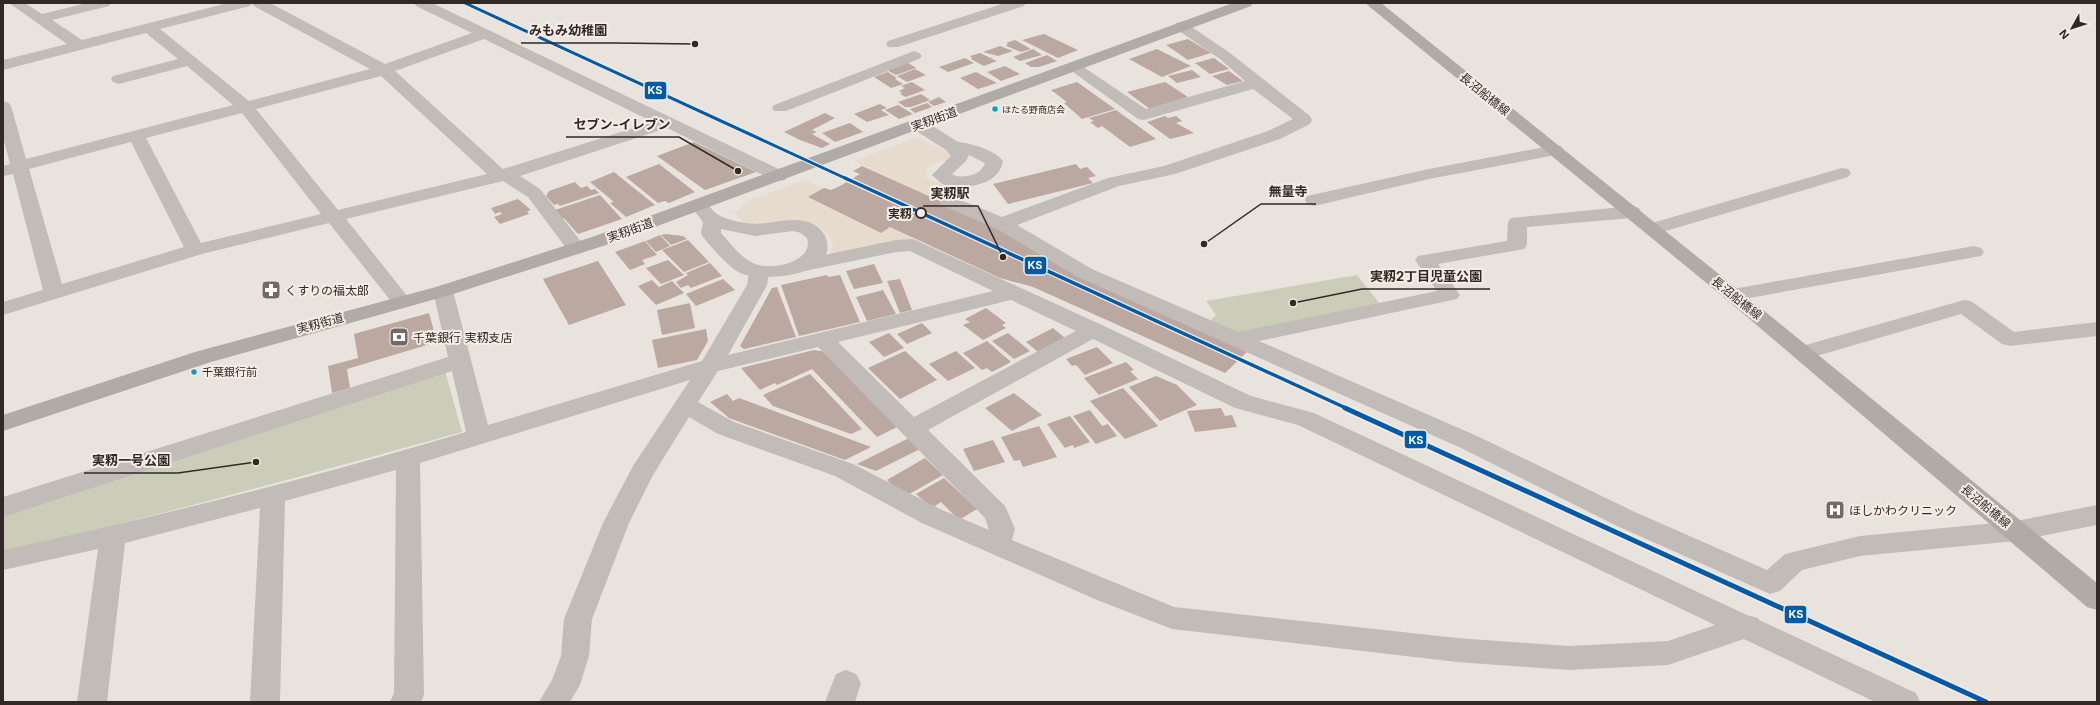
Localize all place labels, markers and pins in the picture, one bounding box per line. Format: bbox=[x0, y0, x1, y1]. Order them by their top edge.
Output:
callout: みもみ幼稚園 bbox=[521, 18, 615, 43]
marker: ほたる野商店会 bbox=[990, 104, 1000, 114]
place label: ほたる野商店会 bbox=[1002, 104, 1065, 115]
callout: セブン-イレブン bbox=[566, 112, 679, 137]
callout: 無量寺 bbox=[1261, 179, 1316, 204]
callout: 実籾駅 bbox=[923, 181, 978, 206]
place label: 実籾 bbox=[888, 206, 912, 221]
marker: 実籾 bbox=[915, 207, 927, 219]
callout: 実籾2丁目児童公園 bbox=[1362, 264, 1490, 289]
pharmacy icon: くすりの福太郎 bbox=[260, 279, 282, 301]
place label: くすりの福太郎 bbox=[285, 283, 369, 298]
bank icon: 千葉銀行 実籾支店 bbox=[388, 326, 410, 348]
place label: 千葉銀行 実籾支店 bbox=[413, 330, 512, 345]
place label: 千葉銀行前 bbox=[202, 365, 257, 379]
marker: 千葉銀行前 bbox=[189, 367, 199, 377]
callout: 実籾一号公園 bbox=[84, 448, 178, 473]
hospital icon: ほしかわクリニック bbox=[1824, 499, 1846, 521]
place label: ほしかわクリニック bbox=[1849, 503, 1957, 518]

